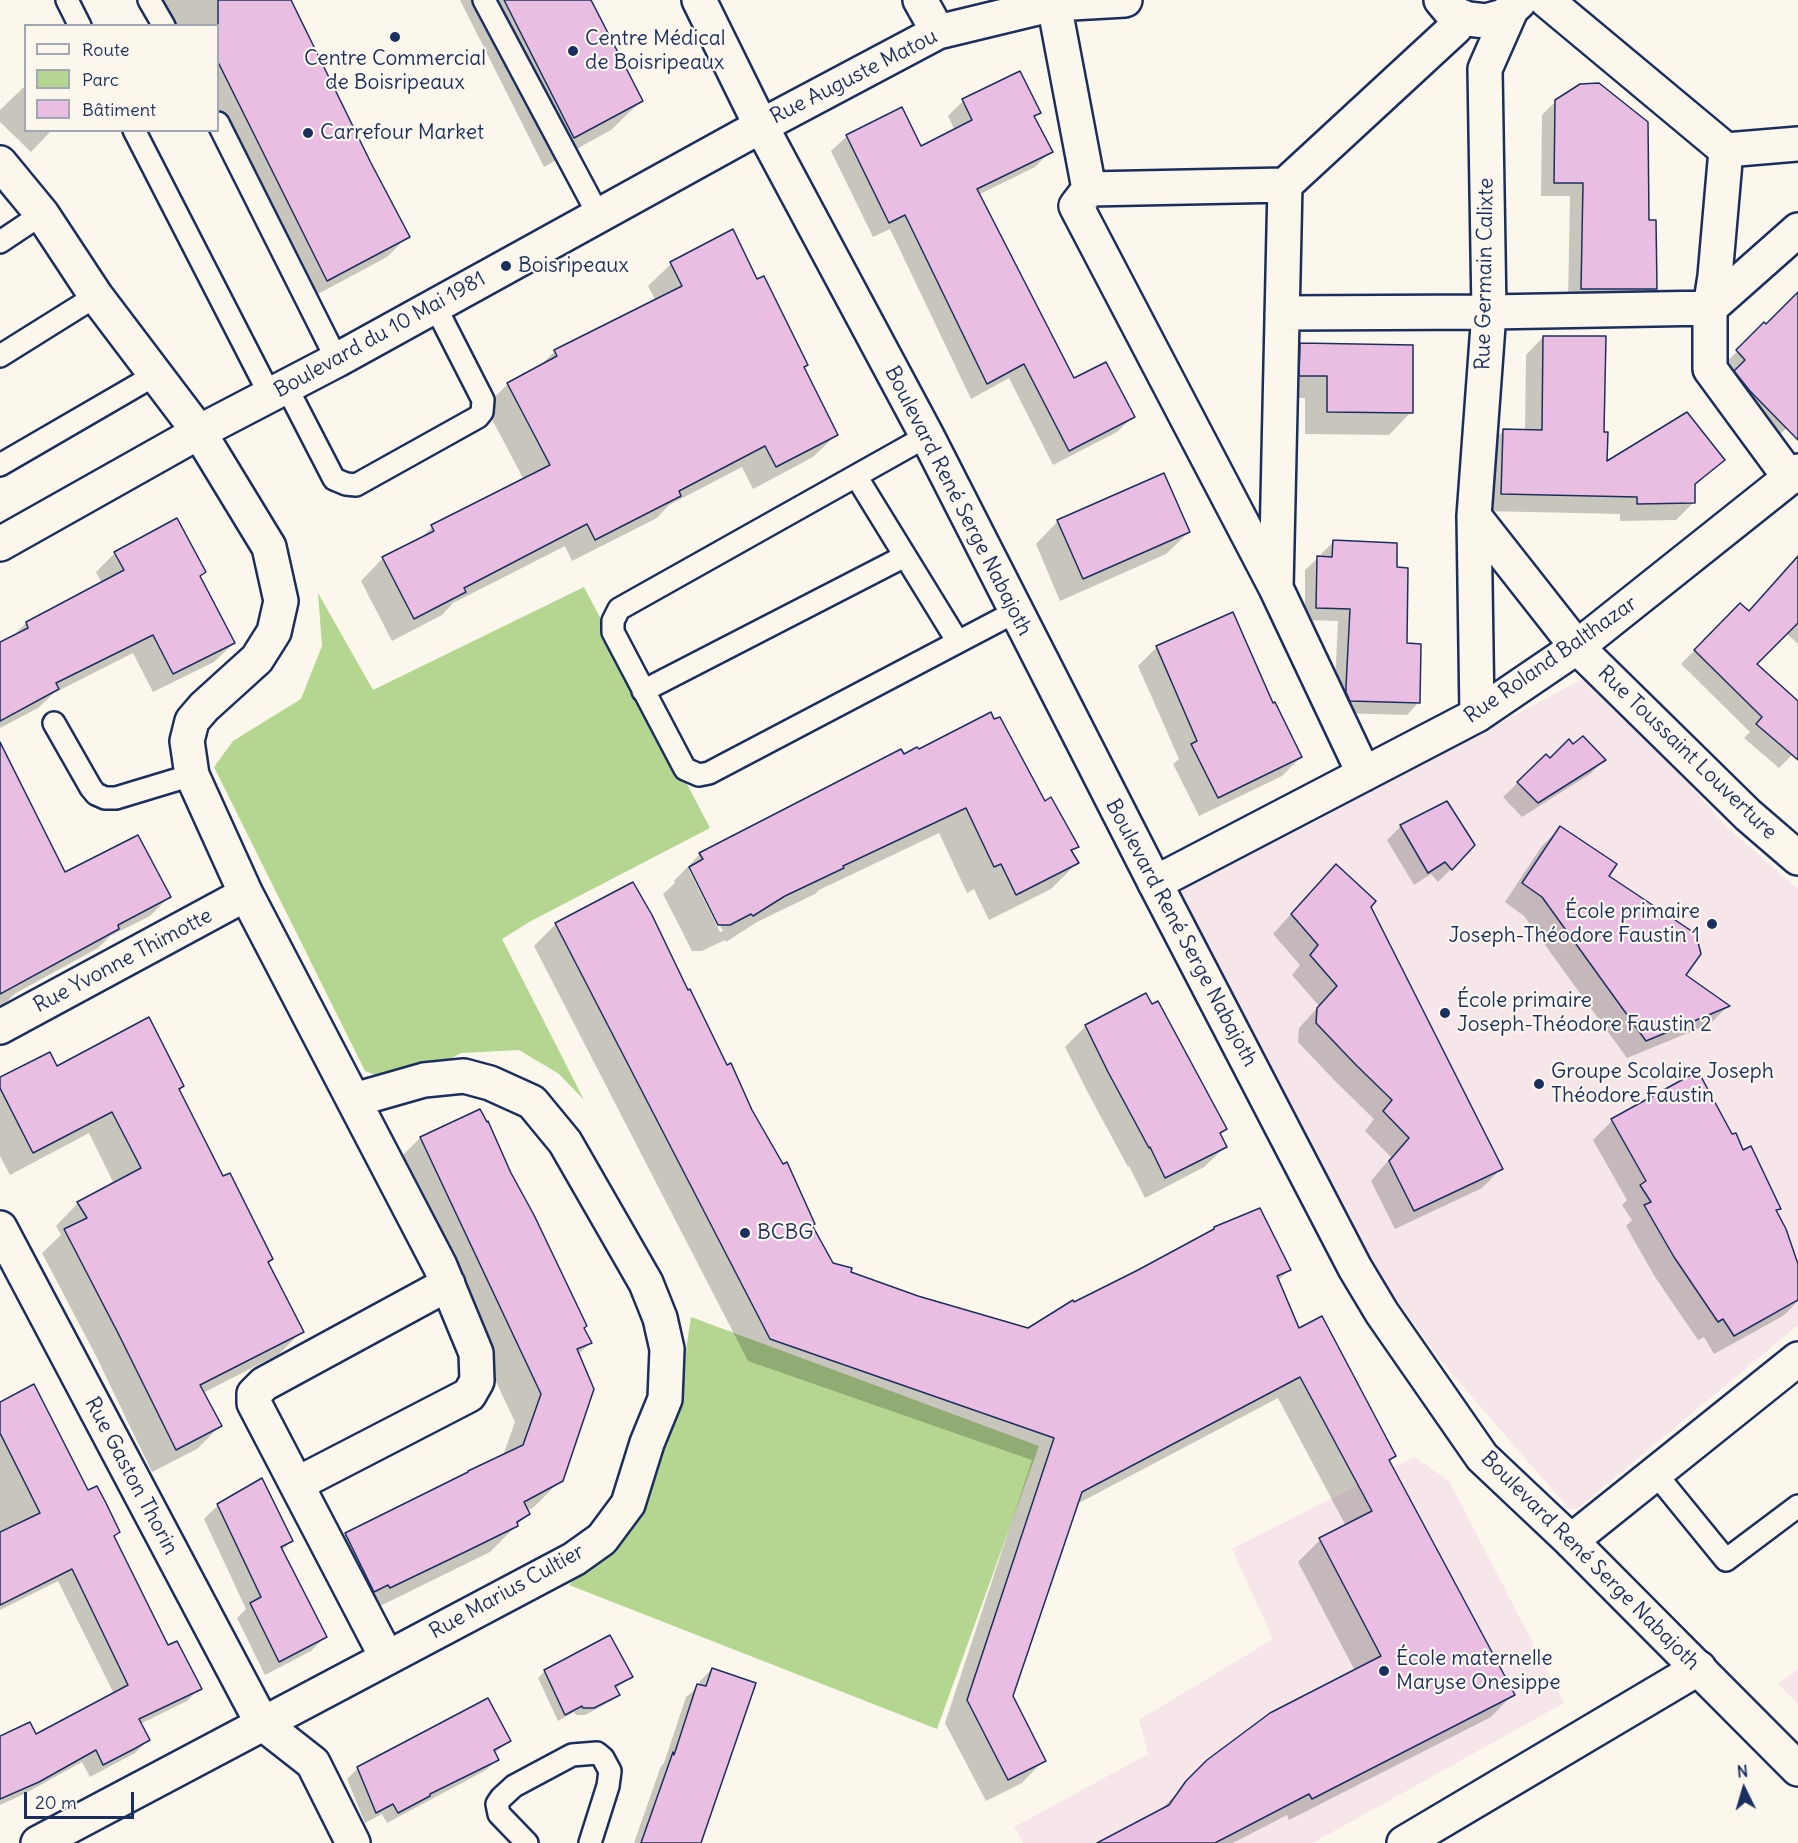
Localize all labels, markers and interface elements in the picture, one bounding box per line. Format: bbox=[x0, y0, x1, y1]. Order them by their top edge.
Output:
legend bbox=[24, 24, 219, 132]
street label: Rue Auguste Matou bbox=[766, 24, 942, 130]
place label: Centre Médical de Boisripeaux bbox=[585, 26, 725, 76]
marker: Centre Commercial de Boisripeaux bbox=[388, 30, 402, 44]
text: Route bbox=[82, 38, 130, 61]
marker: Centre Médical de Boisripeaux bbox=[566, 44, 580, 58]
place label: Centre Commercial de Boisripeaux bbox=[304, 46, 486, 96]
text: Parc bbox=[82, 68, 119, 91]
text: Bâtiment bbox=[82, 98, 156, 121]
place label: Carrefour Market bbox=[320, 120, 484, 146]
marker: Carrefour Market bbox=[301, 126, 315, 140]
street label: Rue Germain Calixte bbox=[1471, 178, 1499, 370]
place label: Boisripeaux bbox=[518, 253, 629, 279]
marker: Boisripeaux bbox=[499, 259, 513, 273]
street label: Boulevard du 10 Mai 1981 bbox=[270, 266, 490, 404]
street label: Boulevard René Serge Nabajoth bbox=[879, 362, 1037, 640]
street label: Rue Roland Balthazar bbox=[1460, 591, 1642, 729]
street label: Rue Toussaint Louverture bbox=[1592, 661, 1782, 845]
street label: Boulevard René Serge Nabajoth bbox=[1100, 795, 1262, 1071]
place label: École primaire Joseph-Théodore Faustin 1 bbox=[1448, 899, 1700, 949]
street label: Rue Yvonne Thimotte bbox=[30, 903, 216, 1019]
marker: École primaire Joseph-Théodore Faustin 1 bbox=[1705, 917, 1719, 931]
place label: École primaire Joseph-Théodore Faustin 2 bbox=[1457, 988, 1712, 1038]
marker: École primaire Joseph-Théodore Faustin 2 bbox=[1438, 1006, 1452, 1020]
place label: Groupe Scolaire Joseph Théodore Faustin bbox=[1551, 1059, 1774, 1109]
marker: Groupe Scolaire Joseph Théodore Faustin bbox=[1532, 1077, 1546, 1091]
place label: BCBG bbox=[757, 1220, 813, 1246]
marker: BCBG bbox=[738, 1226, 752, 1240]
street label: Rue Gaston Thorin bbox=[79, 1393, 183, 1559]
street label: Boulevard René Serge Nabajoth bbox=[1475, 1446, 1705, 1676]
street label: Rue Marius Cultier bbox=[425, 1539, 589, 1645]
place label: École maternelle Maryse Onesippe bbox=[1396, 1646, 1560, 1696]
marker: École maternelle Maryse Onesippe bbox=[1377, 1664, 1391, 1678]
north arrow bbox=[1714, 1759, 1774, 1819]
text: N bbox=[1736, 1761, 1749, 1782]
scale bar bbox=[27, 1780, 136, 1818]
text: 20 m bbox=[35, 1791, 77, 1814]

